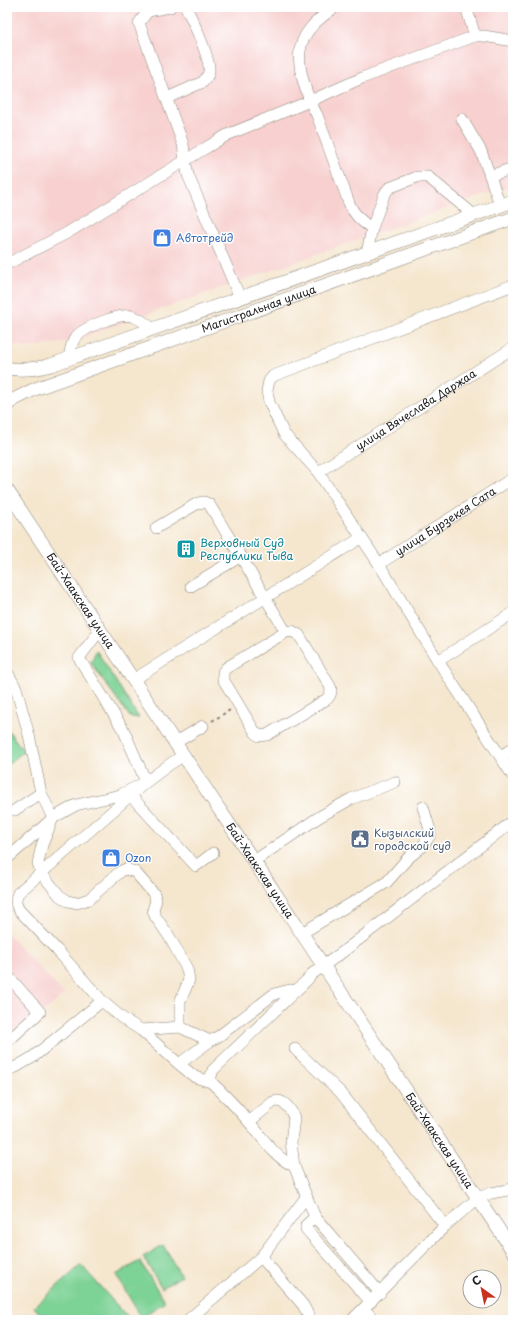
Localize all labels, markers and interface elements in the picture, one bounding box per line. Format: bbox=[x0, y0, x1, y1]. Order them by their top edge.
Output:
shop icon: Автотрейд bbox=[151, 227, 173, 249]
place label: Автотрейд bbox=[176, 229, 233, 246]
street label: Магистральная улица bbox=[199, 280, 318, 337]
street label: улица Вячеслава Даржаа bbox=[352, 365, 479, 454]
street label: улица Бурзекея Сата bbox=[392, 482, 499, 560]
place label: Верховный Суд Республики Тыва bbox=[200, 534, 294, 564]
building icon: Верховный Суд Республики Тыва bbox=[175, 538, 197, 560]
street label: Бай-Хаакская улица bbox=[43, 549, 119, 652]
street label: Бай-Хаакская улица bbox=[222, 819, 299, 922]
place label: Кызылский городской суд bbox=[374, 824, 451, 854]
public building icon: Кызылский городской суд bbox=[349, 828, 371, 850]
shop icon: Ozon bbox=[100, 847, 122, 869]
place label: Ozon bbox=[125, 849, 151, 866]
street label: Бай-Хаакская улица bbox=[402, 1089, 478, 1191]
north arrow bbox=[462, 1269, 502, 1309]
text: С bbox=[468, 1271, 484, 1290]

